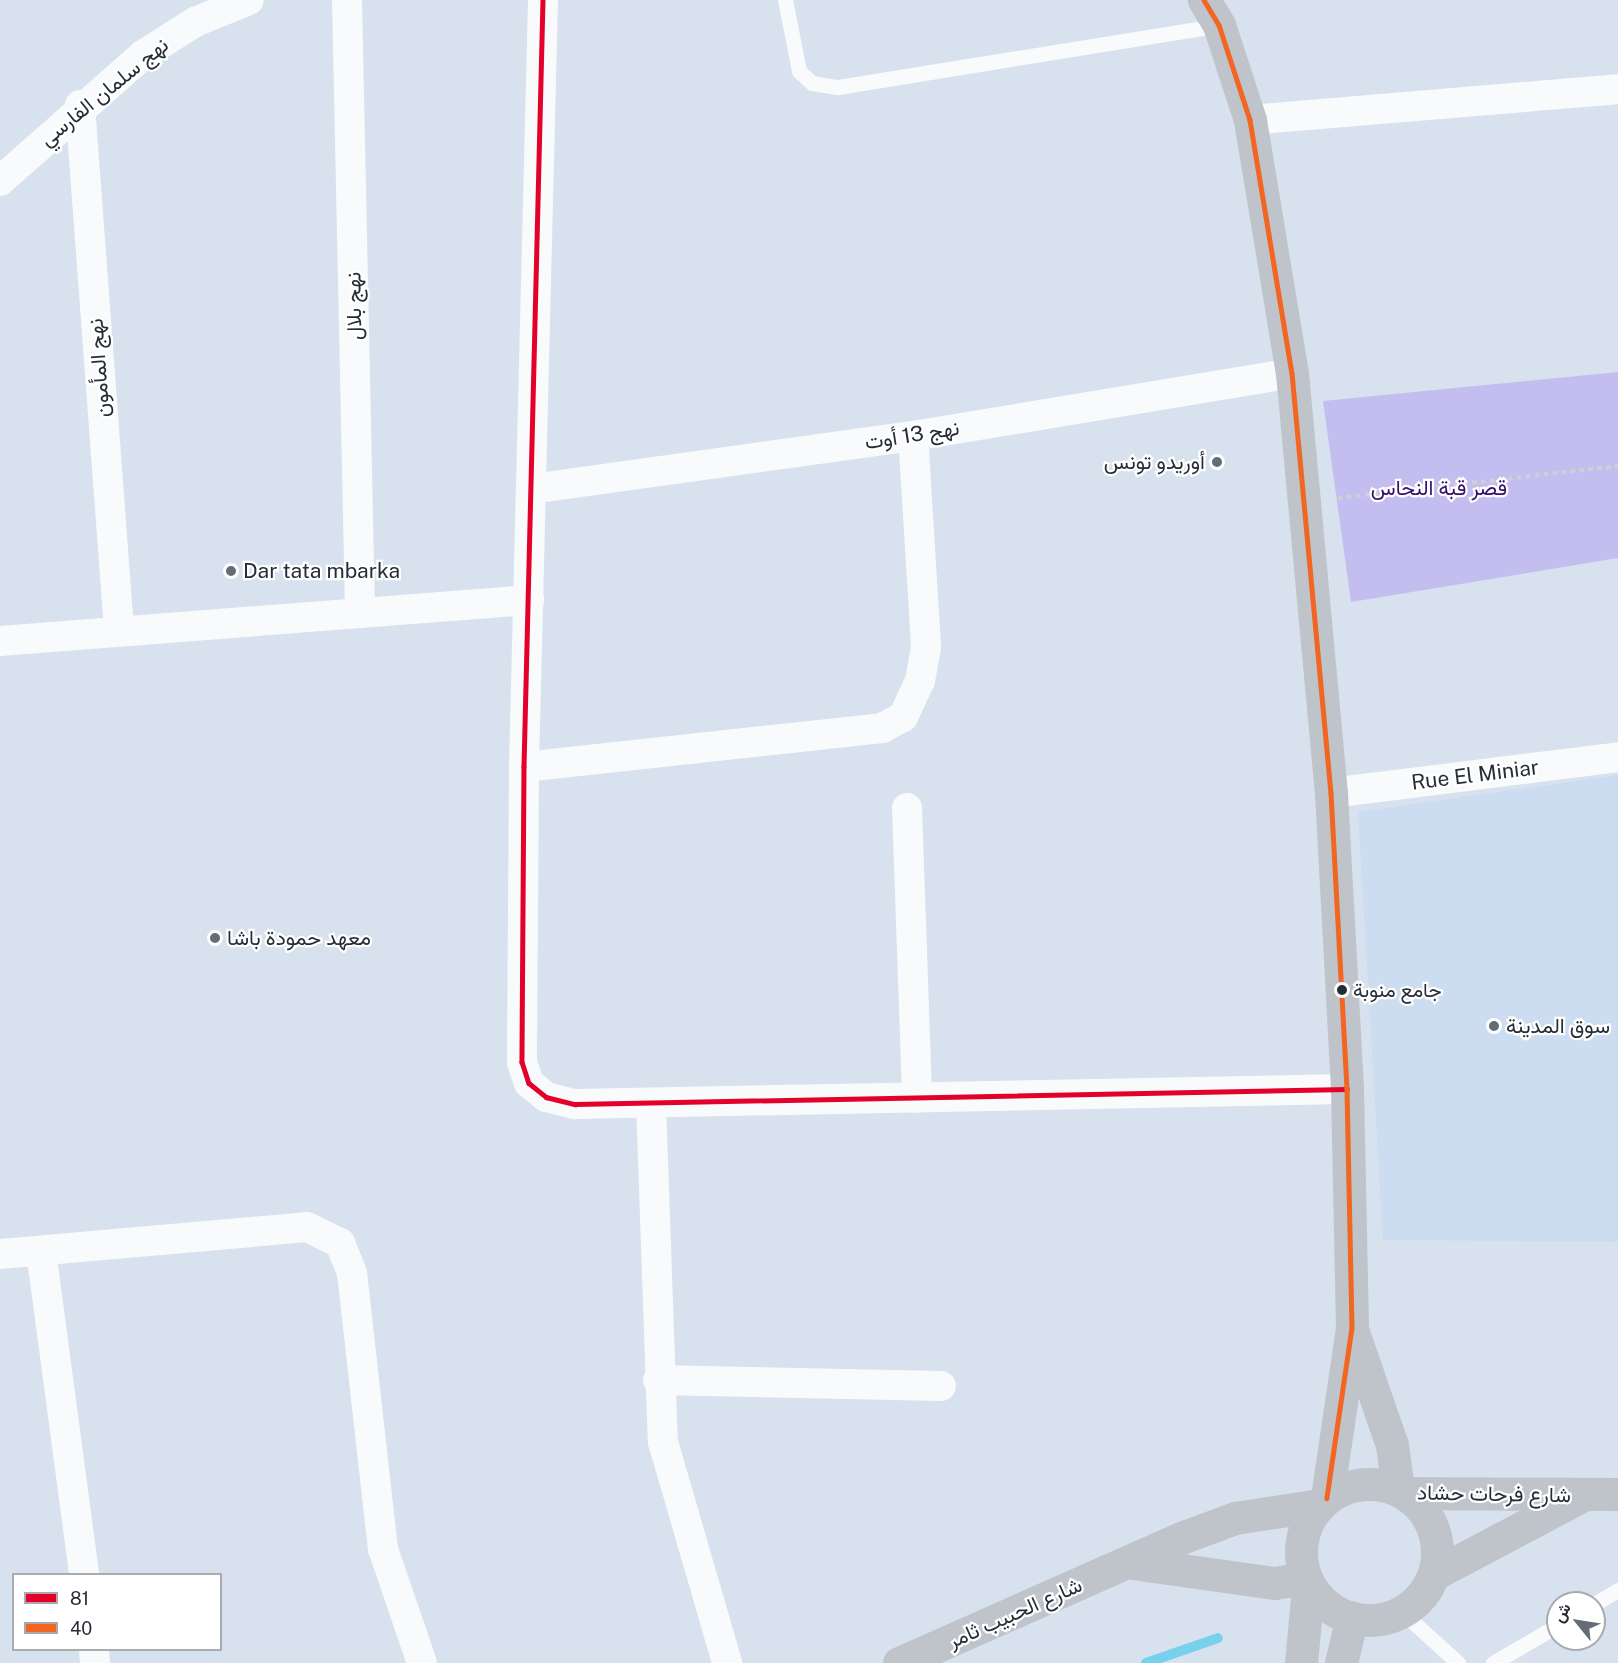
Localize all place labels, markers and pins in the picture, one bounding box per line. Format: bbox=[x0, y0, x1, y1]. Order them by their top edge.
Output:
place label: أوريدو تونس bbox=[1104, 449, 1205, 475]
marker: أوريدو تونس bbox=[1210, 455, 1224, 469]
place label: Dar tata mbarka bbox=[243, 558, 400, 584]
marker: Dar tata mbarka bbox=[224, 564, 238, 578]
place label: معهد حمودة باشا bbox=[227, 925, 371, 951]
marker: معهد حمودة باشا bbox=[208, 931, 222, 945]
place label: جامع منوبة bbox=[1353, 978, 1442, 1002]
marker: جامع منوبة bbox=[1336, 984, 1348, 996]
place label: سوق المدينة bbox=[1506, 1013, 1610, 1039]
marker: سوق المدينة bbox=[1487, 1019, 1501, 1033]

